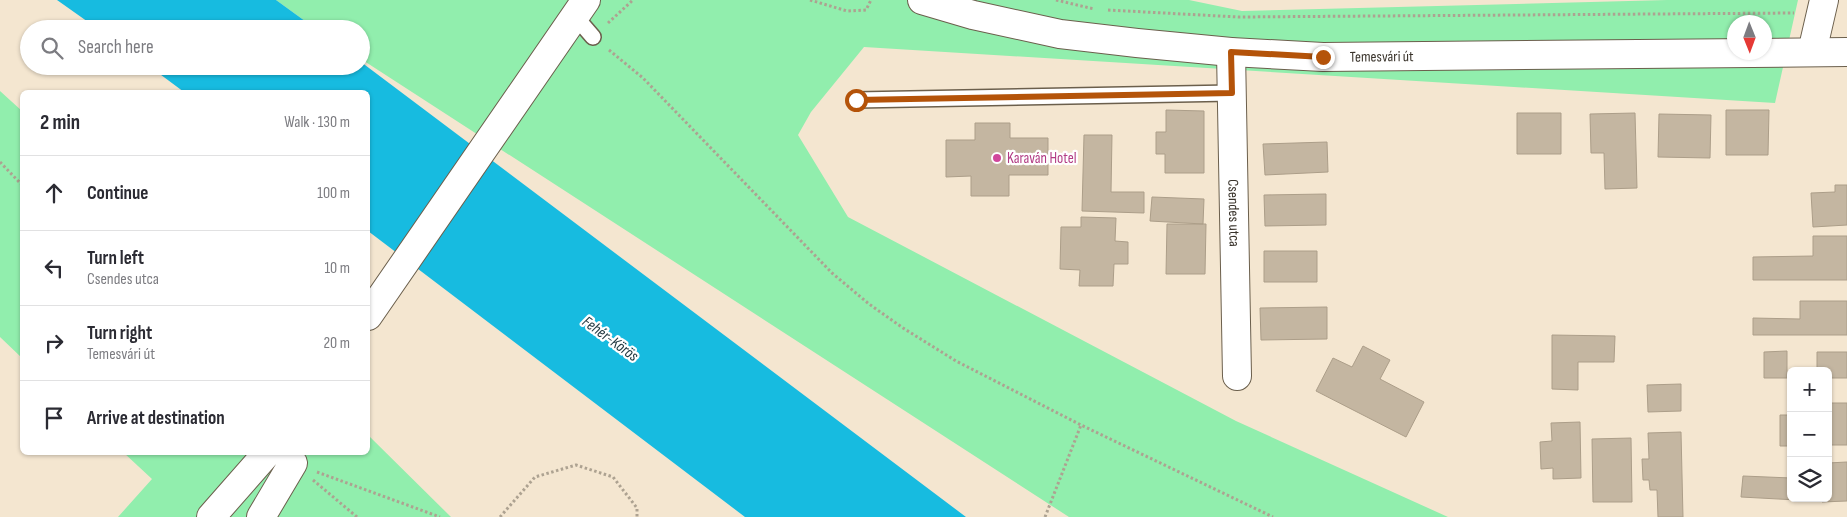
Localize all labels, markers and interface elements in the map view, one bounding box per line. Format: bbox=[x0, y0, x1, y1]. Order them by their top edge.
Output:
north arrow bbox=[1727, 15, 1772, 60]
search box bbox=[20, 20, 370, 75]
icon: search bbox=[38, 34, 66, 62]
text: Search here bbox=[78, 36, 154, 59]
route end bbox=[1312, 46, 1335, 69]
street label: Temesvári út bbox=[1350, 47, 1414, 67]
route start bbox=[845, 89, 868, 112]
text: 2 min bbox=[40, 110, 80, 135]
text: Walk · 130 m bbox=[284, 113, 350, 132]
place label: Karaván Hotel bbox=[1007, 149, 1077, 168]
marker: Karaván Hotel bbox=[991, 152, 1003, 164]
icon: ahead bbox=[40, 179, 68, 207]
street label: Csendes utca bbox=[1223, 179, 1244, 247]
text: Continue bbox=[87, 182, 148, 205]
text: 100 m bbox=[317, 184, 350, 203]
text: Turn left bbox=[87, 247, 144, 270]
icon: left bbox=[40, 254, 68, 282]
text: 10 m bbox=[324, 259, 350, 278]
text: Csendes utca bbox=[87, 270, 159, 289]
water label: Fehér-Körös bbox=[578, 313, 642, 366]
text: Turn right bbox=[87, 322, 152, 345]
icon: right bbox=[40, 329, 68, 357]
text: 20 m bbox=[323, 334, 350, 353]
text: Temesvári út bbox=[87, 345, 155, 364]
map controls bbox=[1787, 367, 1832, 502]
button: + bbox=[1787, 367, 1832, 412]
icon: arrive bbox=[40, 404, 68, 432]
text: Arrive at destination bbox=[87, 407, 225, 430]
button: − bbox=[1787, 412, 1832, 457]
button: layers bbox=[1787, 457, 1832, 502]

